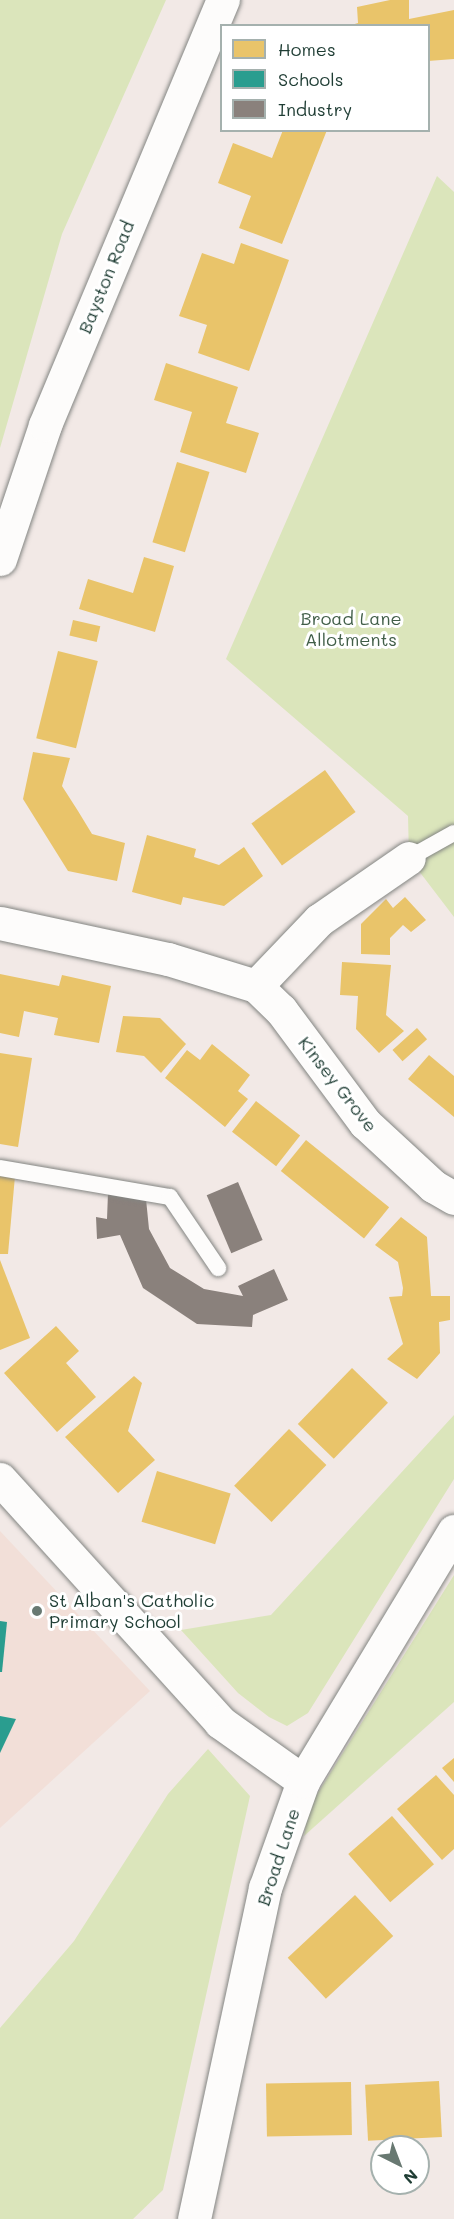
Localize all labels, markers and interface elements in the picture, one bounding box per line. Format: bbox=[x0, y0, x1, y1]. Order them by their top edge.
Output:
legend bbox=[220, 24, 430, 132]
text: Homes bbox=[278, 37, 336, 61]
text: Schools bbox=[278, 67, 343, 91]
text: Industry bbox=[278, 97, 352, 121]
street label: Bayston Road bbox=[74, 217, 138, 337]
park label: Broad Lane Allotments bbox=[300, 608, 402, 650]
street label: Kinsey Grove bbox=[294, 1032, 382, 1136]
place label: St Alban's Catholic Primary School bbox=[49, 1590, 214, 1632]
marker: St Alban's Catholic Primary School bbox=[30, 1604, 44, 1618]
street label: Broad Lane bbox=[252, 1806, 304, 1908]
north arrow bbox=[370, 2135, 430, 2195]
text: N bbox=[399, 2165, 423, 2189]

